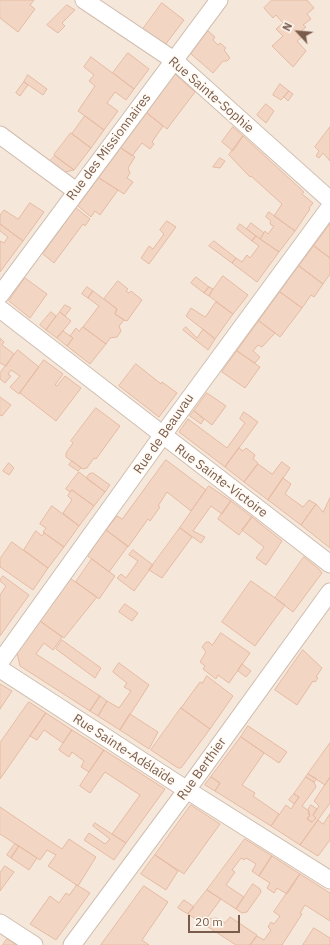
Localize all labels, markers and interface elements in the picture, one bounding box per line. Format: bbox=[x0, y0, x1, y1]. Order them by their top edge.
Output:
north arrow bbox=[278, 12, 318, 52]
text: N bbox=[279, 20, 295, 33]
street label: Rue Sainte-Sophie bbox=[165, 54, 257, 136]
street label: Rue des Missionnaires bbox=[64, 90, 154, 204]
street label: Rue de Beauvau bbox=[131, 391, 197, 477]
street label: Rue Sainte-Victoire bbox=[171, 441, 271, 521]
street label: Rue Sainte-Adélaïde bbox=[70, 711, 178, 789]
street label: Rue Berthier bbox=[174, 735, 230, 803]
scale bar bbox=[190, 907, 242, 933]
text: 20 m bbox=[195, 914, 223, 929]

